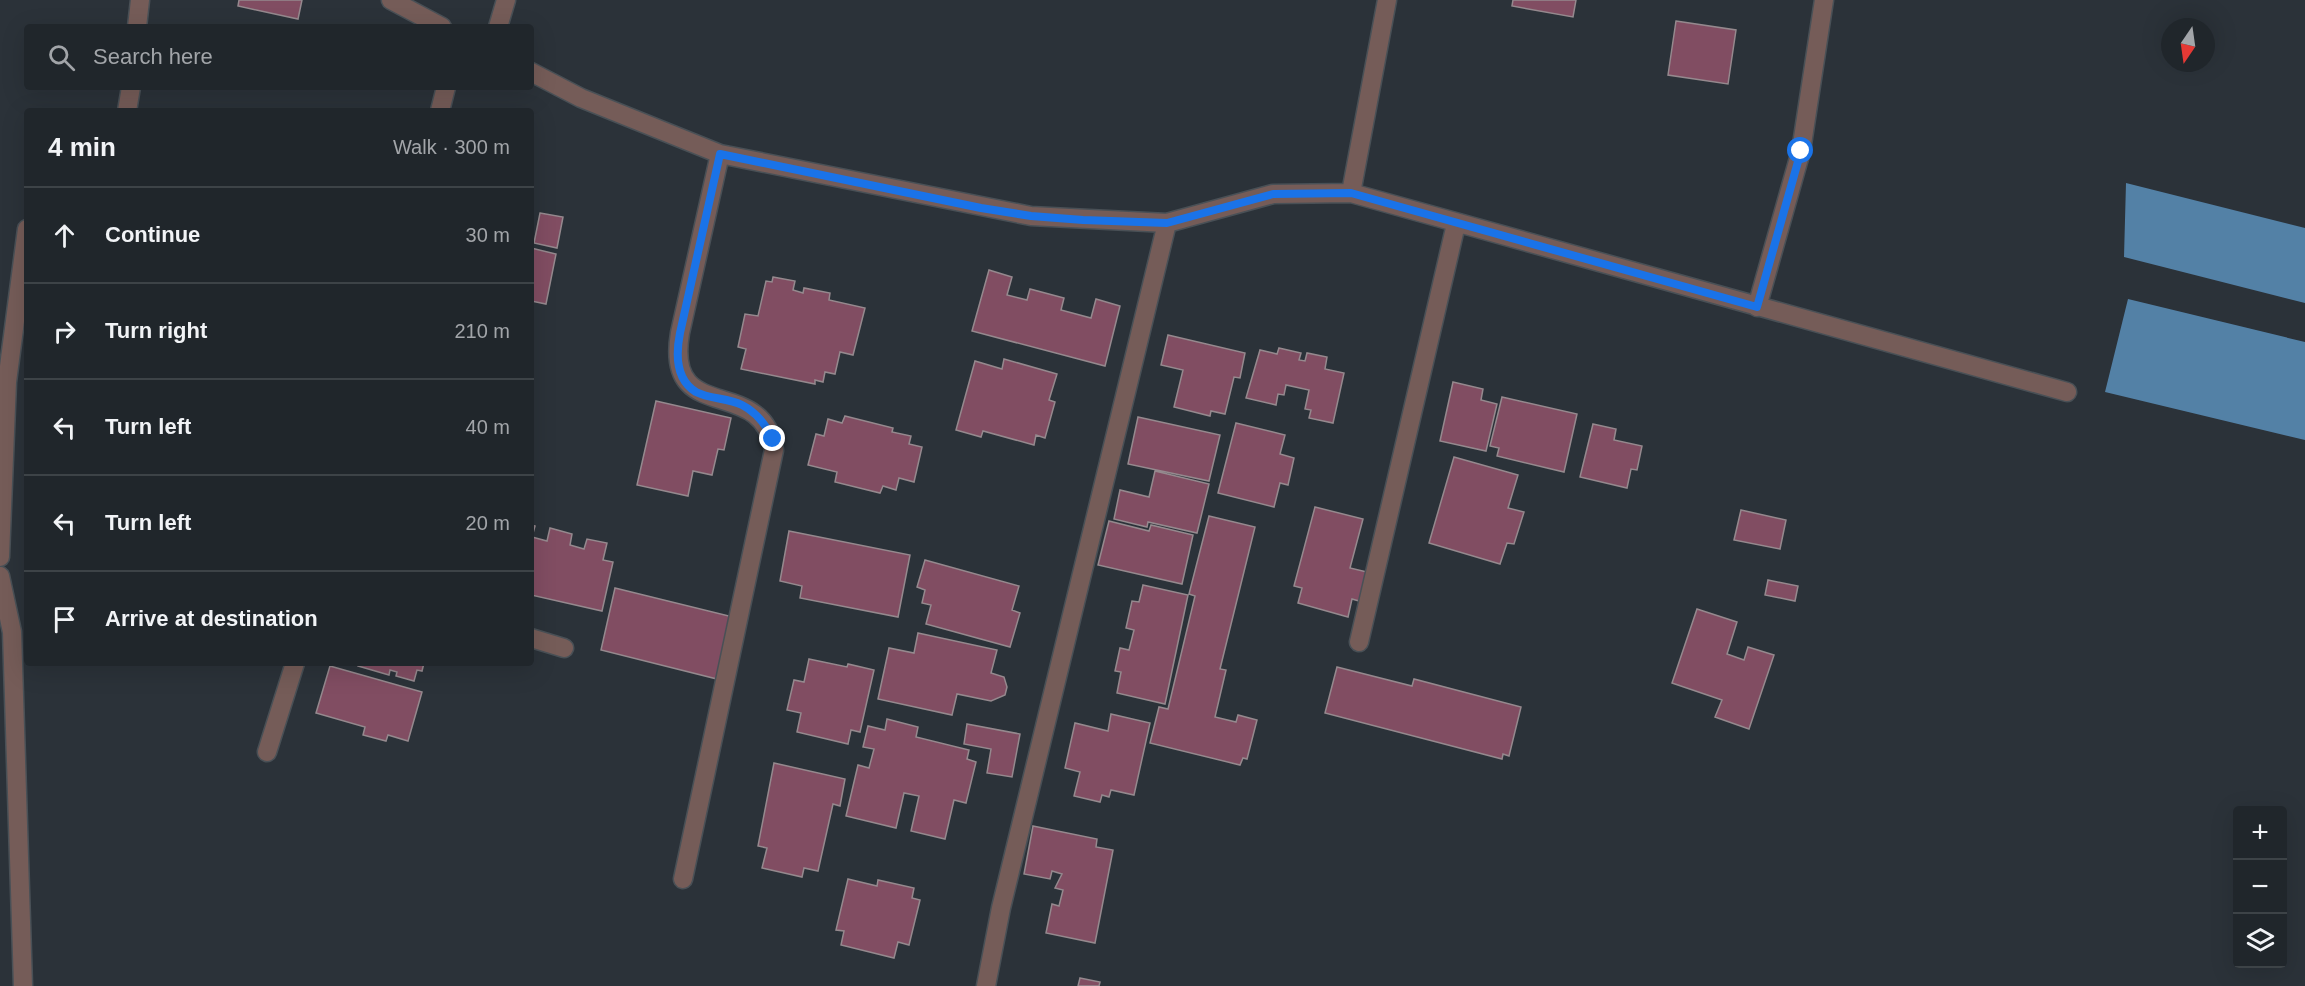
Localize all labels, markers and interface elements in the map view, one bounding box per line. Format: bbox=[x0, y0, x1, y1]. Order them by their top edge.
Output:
north arrow bbox=[2161, 18, 2215, 72]
search box bbox=[24, 24, 534, 90]
icon: search bbox=[45, 41, 78, 74]
text: Search here bbox=[93, 44, 213, 69]
text: 4 min bbox=[48, 132, 116, 162]
text: Walk · 300 m bbox=[393, 136, 510, 158]
route start bbox=[1787, 137, 1813, 163]
icon: ahead bbox=[48, 219, 81, 252]
text: Continue bbox=[105, 222, 200, 247]
text: 30 m bbox=[466, 224, 510, 246]
icon: right bbox=[48, 315, 81, 348]
text: Turn right bbox=[105, 318, 207, 343]
text: 210 m bbox=[454, 320, 510, 342]
icon: left bbox=[48, 411, 81, 444]
text: Turn left bbox=[105, 414, 191, 439]
text: 40 m bbox=[466, 416, 510, 438]
route end bbox=[759, 425, 785, 451]
icon: left bbox=[48, 507, 81, 540]
text: Turn left bbox=[105, 510, 191, 535]
text: 20 m bbox=[466, 512, 510, 534]
icon: arrive bbox=[48, 603, 81, 636]
text: Arrive at destination bbox=[105, 606, 318, 631]
map controls bbox=[2233, 806, 2287, 968]
button: + bbox=[2233, 806, 2287, 860]
button: − bbox=[2233, 860, 2287, 914]
button: layers bbox=[2233, 914, 2287, 968]

